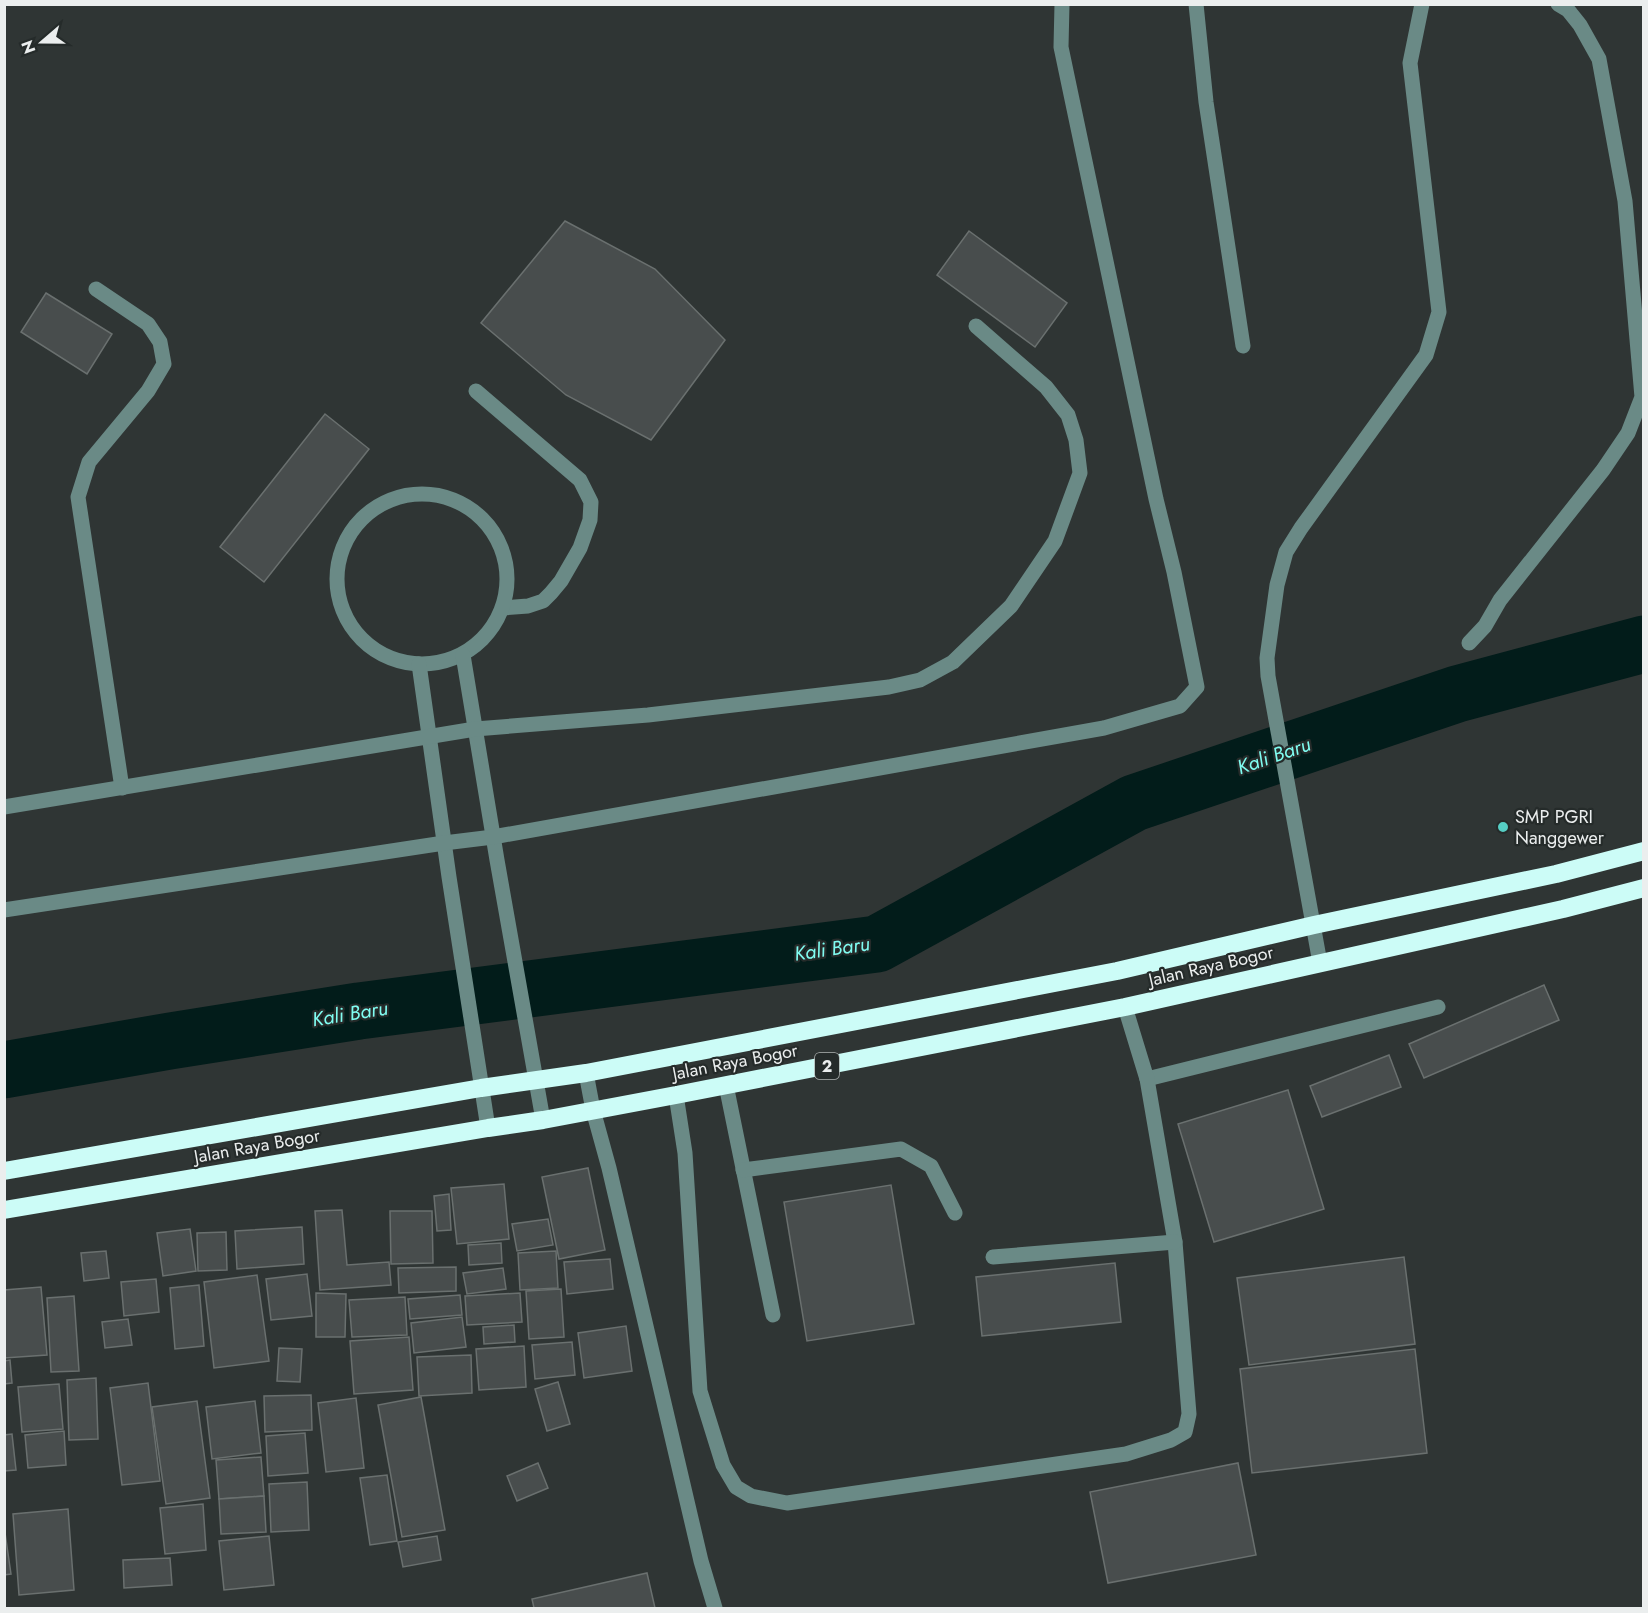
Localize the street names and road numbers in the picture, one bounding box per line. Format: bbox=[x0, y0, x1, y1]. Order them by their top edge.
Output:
street label: Jalan Raya Bogor bbox=[1144, 939, 1277, 993]
street label: Jalan Raya Bogor bbox=[668, 1037, 801, 1087]
road number: 2 bbox=[815, 1053, 839, 1079]
street label: Jalan Raya Bogor bbox=[190, 1122, 323, 1170]

